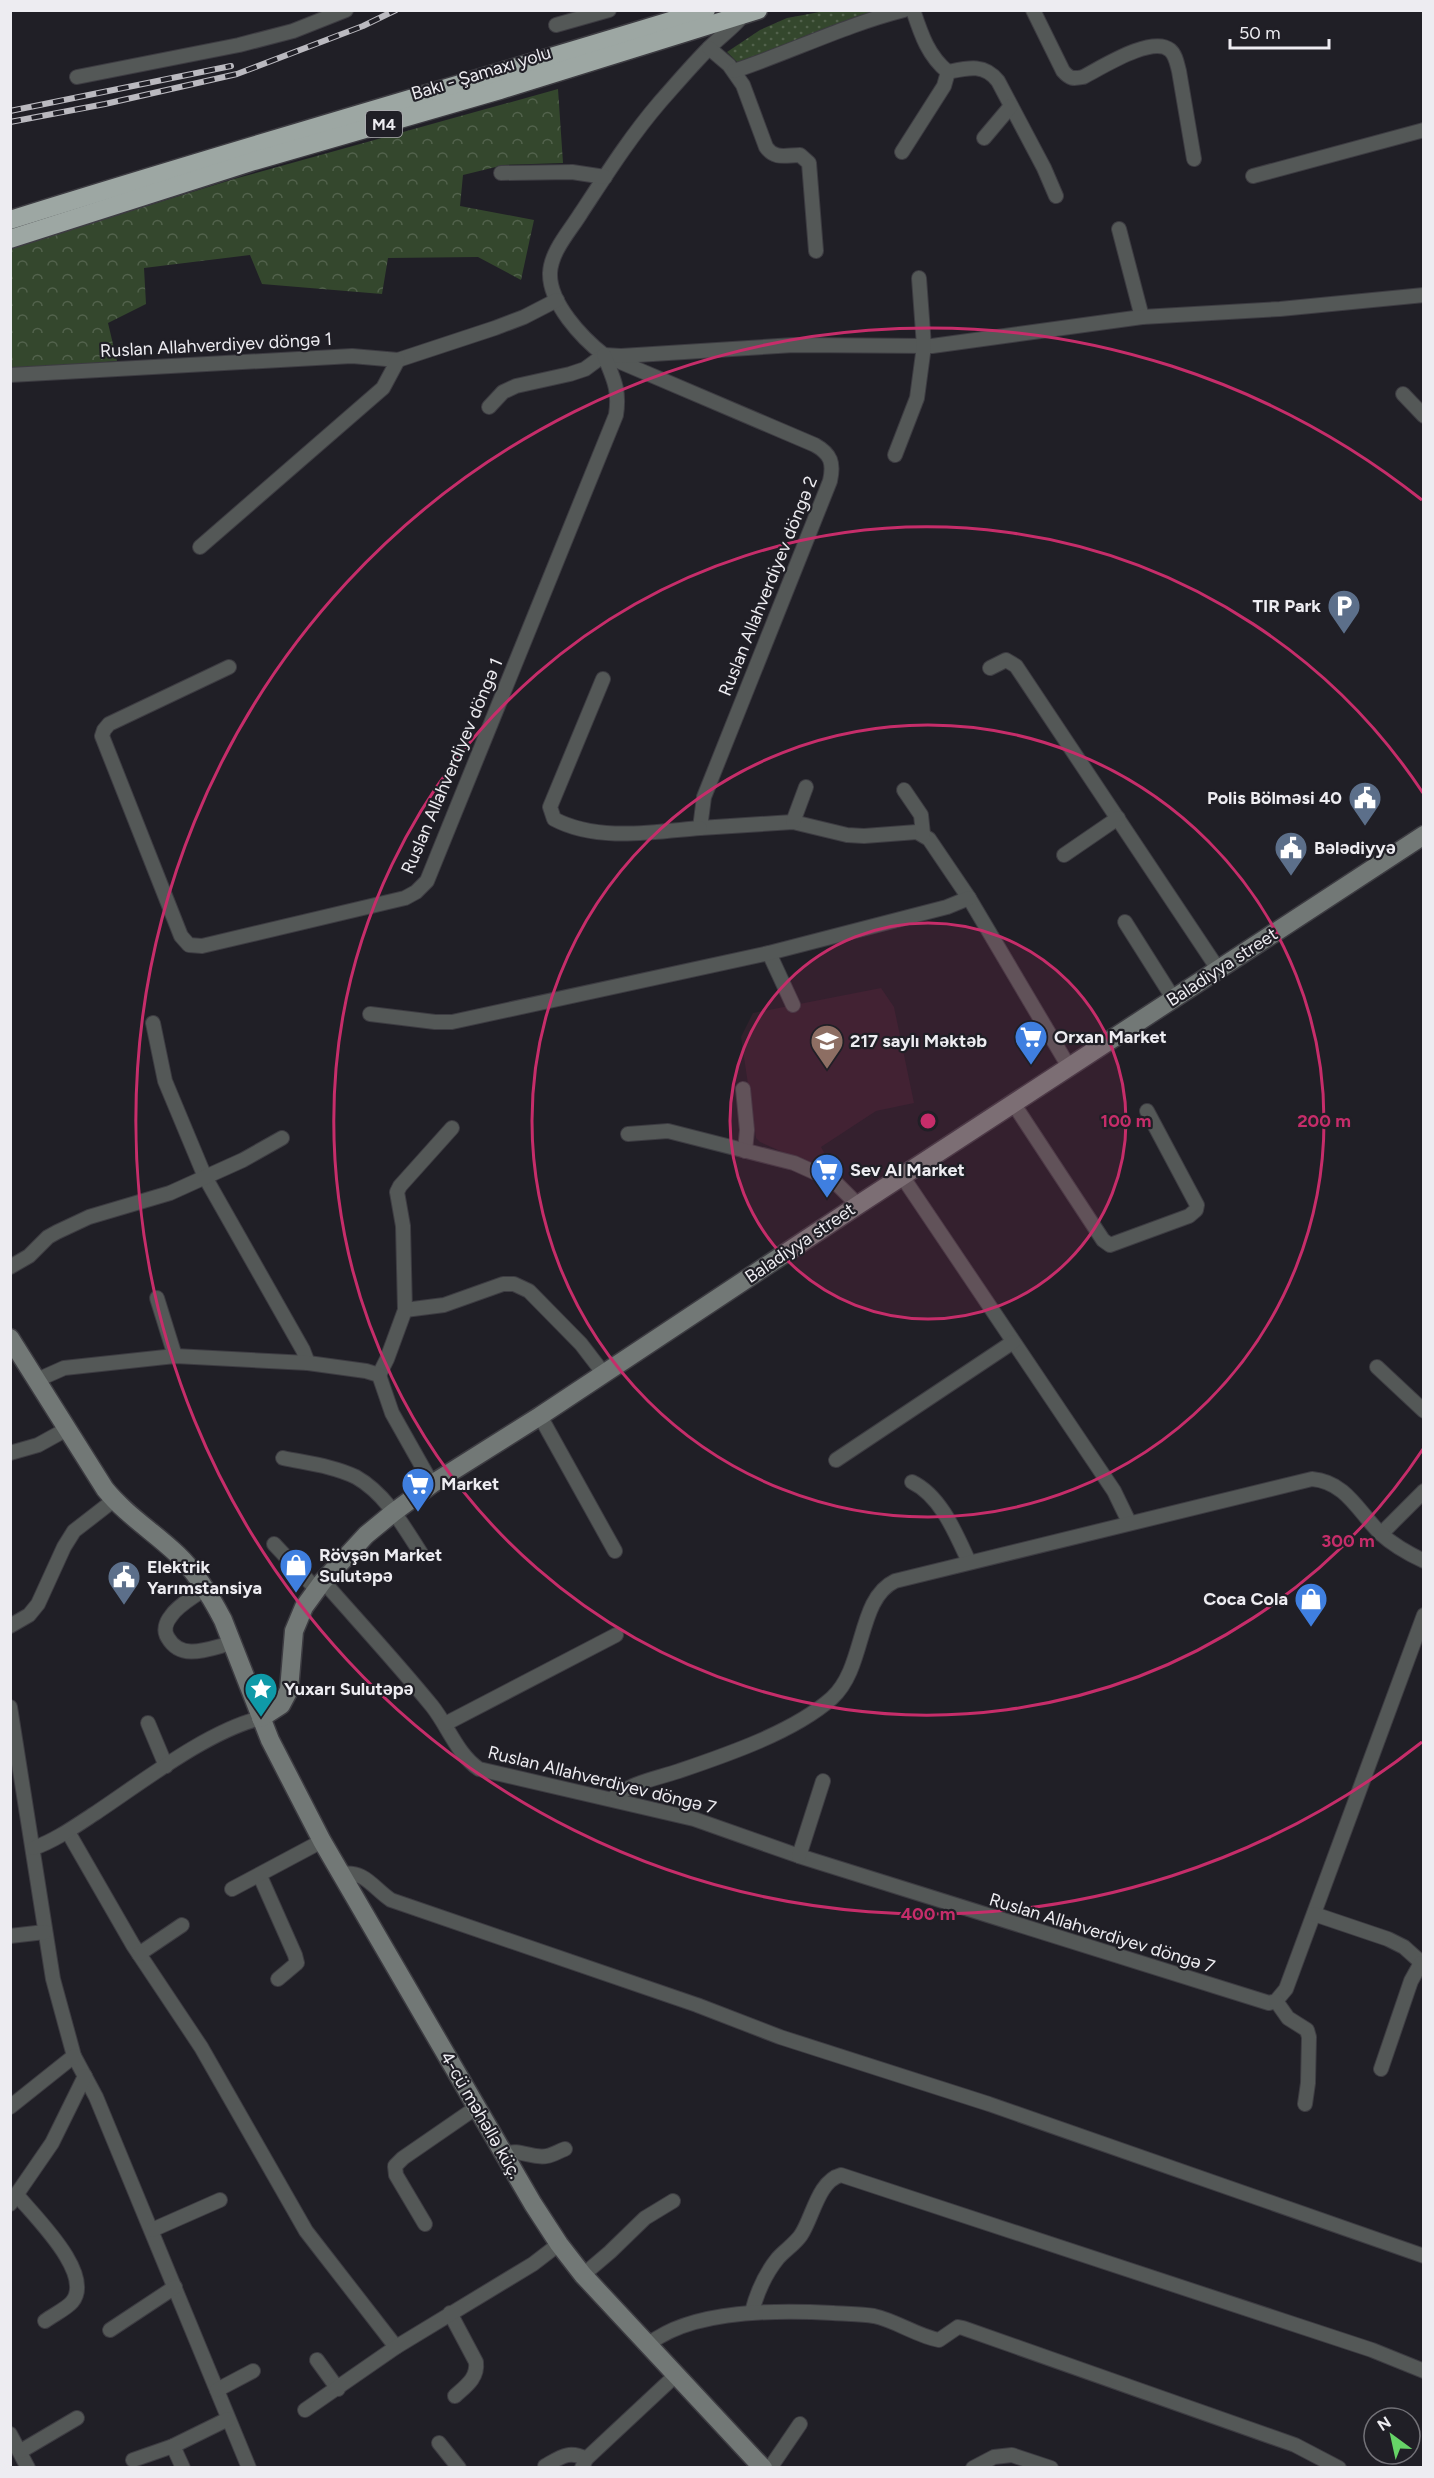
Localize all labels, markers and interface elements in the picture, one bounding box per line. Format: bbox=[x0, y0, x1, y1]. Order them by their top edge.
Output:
scale bar bbox=[1230, 12, 1329, 50]
text: 50 m bbox=[1239, 22, 1281, 44]
street label: Bakı - Şamaxı yolu bbox=[408, 41, 554, 105]
road number: M4 bbox=[366, 111, 402, 137]
street label: Ruslan Allahverdiyev döngə 1 bbox=[99, 328, 333, 362]
street label: Ruslan Allahverdiyev döngə 2 bbox=[714, 473, 822, 699]
parking icon: TIR Park bbox=[1326, 588, 1362, 635]
place label: TIR Park bbox=[1253, 595, 1321, 617]
street label: Ruslan Allahverdiyev döngə 1 bbox=[396, 655, 508, 877]
public building icon: Polis Bölməsi 40 bbox=[1347, 780, 1383, 827]
place label: Polis Bölməsi 40 bbox=[1207, 787, 1342, 809]
public building icon: Bələdiyyə bbox=[1273, 830, 1309, 877]
place label: Bələdiyyə bbox=[1314, 837, 1396, 859]
street label: Baladiyya street bbox=[1162, 923, 1282, 1011]
supermarket icon: Orxan Market bbox=[1013, 1019, 1049, 1066]
school or university icon: 217 saylı Məktəb bbox=[809, 1023, 845, 1070]
place label: Orxan Market bbox=[1054, 1026, 1167, 1048]
place label: 217 saylı Məktəb bbox=[850, 1030, 987, 1052]
text: 100 m bbox=[1101, 1110, 1151, 1132]
text: 200 m bbox=[1297, 1110, 1351, 1132]
centre of rings bbox=[918, 1111, 938, 1131]
supermarket icon: Sev Al Market bbox=[809, 1152, 845, 1199]
place label: Sev Al Market bbox=[850, 1159, 965, 1181]
street label: Baladiyya street bbox=[741, 1198, 859, 1288]
supermarket icon: Market bbox=[400, 1466, 436, 1513]
place label: Market bbox=[441, 1473, 499, 1495]
text: 300 m bbox=[1321, 1530, 1375, 1552]
place label: Rövşən Market Sulutəpə bbox=[319, 1544, 442, 1587]
shop icon: Rövşən Market Sulutəpə bbox=[278, 1547, 314, 1594]
place label: Elektrik Yarımstansiya bbox=[147, 1556, 262, 1599]
public building icon: Elektrik Yarımstansiya bbox=[106, 1559, 142, 1606]
shop icon: Coca Cola bbox=[1293, 1581, 1329, 1628]
place label: Coca Cola bbox=[1203, 1588, 1288, 1610]
place icon: Yuxarı Sulutəpə bbox=[243, 1671, 279, 1718]
place label: Yuxarı Sulutəpə bbox=[284, 1678, 414, 1700]
street label: Ruslan Allahverdiyev döngə 7 bbox=[485, 1741, 719, 1819]
street label: Ruslan Allahverdiyev döngə 7 bbox=[987, 1888, 1218, 1978]
text: 400 m bbox=[901, 1903, 955, 1925]
street label: 4-cü məhəllə küç. bbox=[436, 2048, 526, 2182]
north arrow bbox=[1362, 2406, 1422, 2466]
text: N bbox=[1374, 2413, 1394, 2435]

